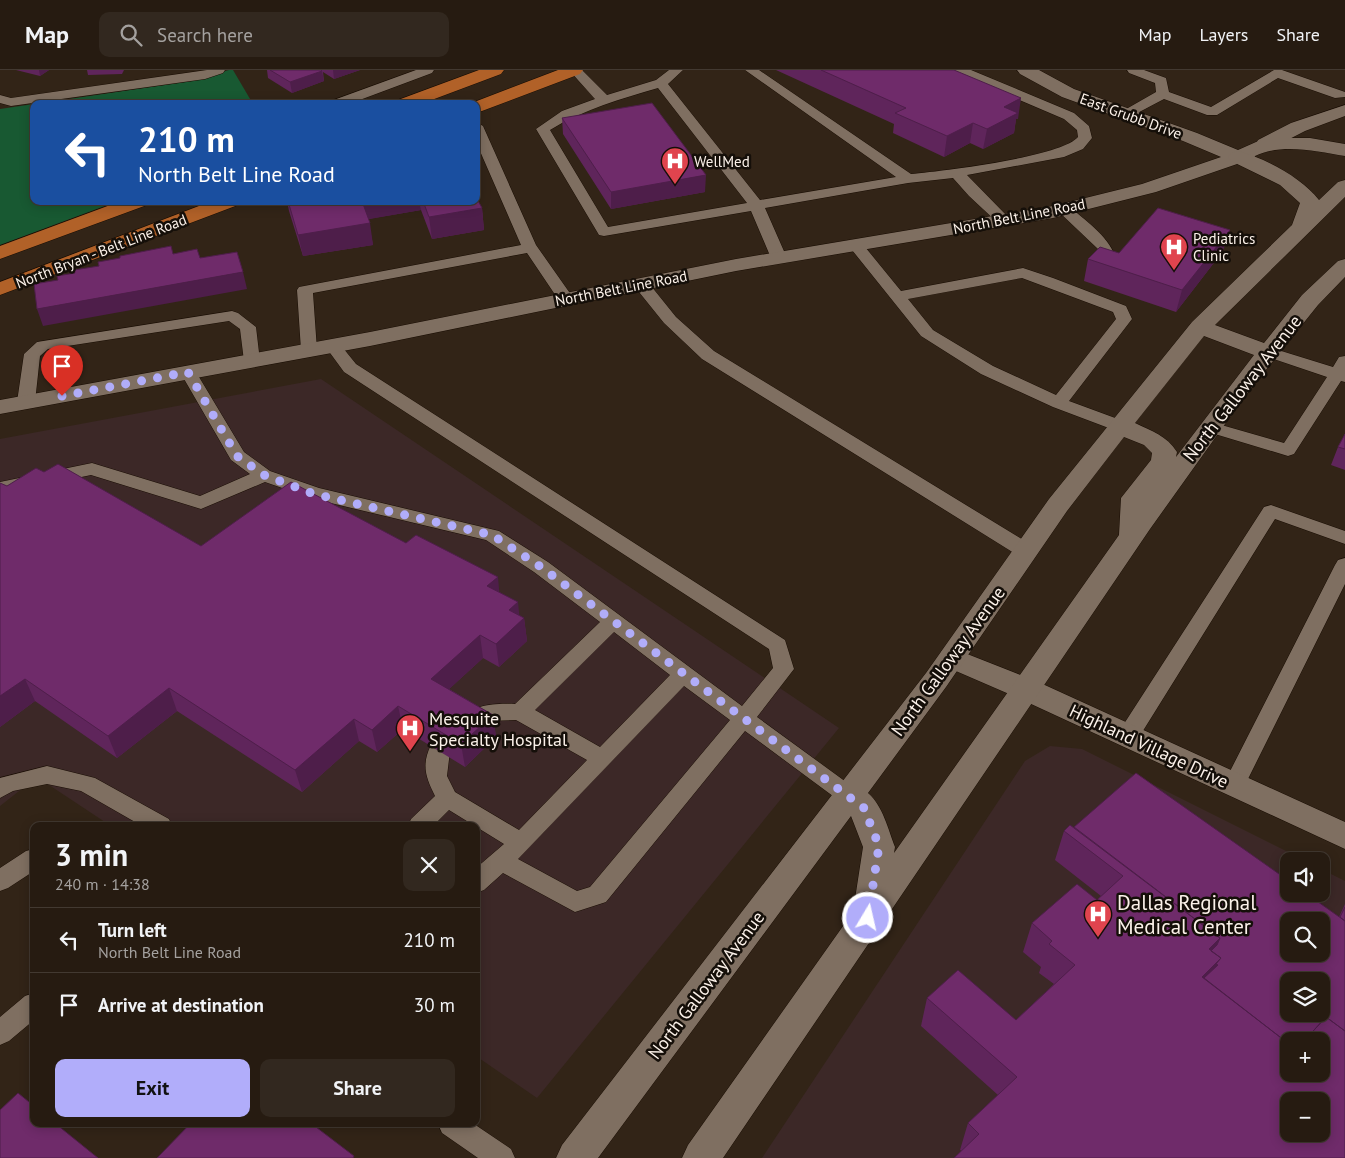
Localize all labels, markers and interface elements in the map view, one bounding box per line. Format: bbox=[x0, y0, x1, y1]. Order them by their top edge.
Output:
search box bbox=[99, 12, 449, 57]
text: Map bbox=[25, 19, 69, 50]
icon: search bbox=[117, 21, 145, 49]
text: Search here bbox=[157, 23, 253, 47]
text: Map bbox=[1139, 23, 1171, 46]
text: Layers bbox=[1199, 23, 1248, 46]
text: Share bbox=[1276, 23, 1320, 46]
street label: East Grubb Drive bbox=[1077, 89, 1185, 143]
text: 210 m bbox=[138, 116, 235, 162]
icon: left bbox=[55, 120, 120, 185]
hospital icon: WellMed bbox=[660, 146, 690, 185]
place label: WellMed bbox=[694, 152, 750, 171]
text: North Belt Line Road bbox=[138, 160, 335, 188]
street label: North Belt Line Road bbox=[951, 194, 1087, 238]
street label: North Bryan - Belt Line Road bbox=[13, 210, 189, 292]
place label: Pediatrics Clinic bbox=[1193, 229, 1255, 265]
hospital icon: Pediatrics Clinic bbox=[1159, 232, 1189, 271]
street label: North Belt Line Road bbox=[553, 266, 689, 310]
street label: North Galloway Avenue bbox=[1178, 310, 1306, 466]
pin bbox=[41, 345, 83, 396]
icon: arrive bbox=[48, 352, 76, 380]
street label: North Galloway Avenue bbox=[886, 582, 1010, 740]
street label: Highland Village Drive bbox=[1066, 699, 1232, 793]
place label: Mesquite Specialty Hospital bbox=[429, 707, 568, 751]
hospital icon: Mesquite Specialty Hospital bbox=[395, 713, 425, 752]
text: 3 min bbox=[55, 835, 128, 874]
button: close bbox=[403, 839, 455, 891]
map controls bbox=[1280, 852, 1330, 1142]
button: sound bbox=[1280, 852, 1330, 902]
text: 240 m · 14:38 bbox=[55, 874, 150, 894]
place label: Dallas Regional Medical Center bbox=[1117, 889, 1256, 940]
position arrow bbox=[841, 891, 893, 943]
hospital icon: Dallas Regional Medical Center bbox=[1083, 899, 1113, 938]
street label: North Galloway Avenue bbox=[643, 906, 769, 1064]
button: search bbox=[1280, 912, 1330, 962]
text: Turn left bbox=[98, 918, 167, 942]
icon: left bbox=[55, 926, 83, 954]
text: 210 m bbox=[403, 928, 455, 952]
text: North Belt Line Road bbox=[98, 942, 241, 962]
button: layers bbox=[1280, 972, 1330, 1022]
icon: arrive bbox=[55, 991, 83, 1019]
text: Arrive at destination bbox=[98, 993, 264, 1017]
text: 30 m bbox=[414, 993, 455, 1017]
button: + bbox=[1280, 1032, 1330, 1082]
button: Exit bbox=[55, 1059, 250, 1117]
button: Share bbox=[260, 1059, 455, 1117]
button: − bbox=[1280, 1092, 1330, 1142]

